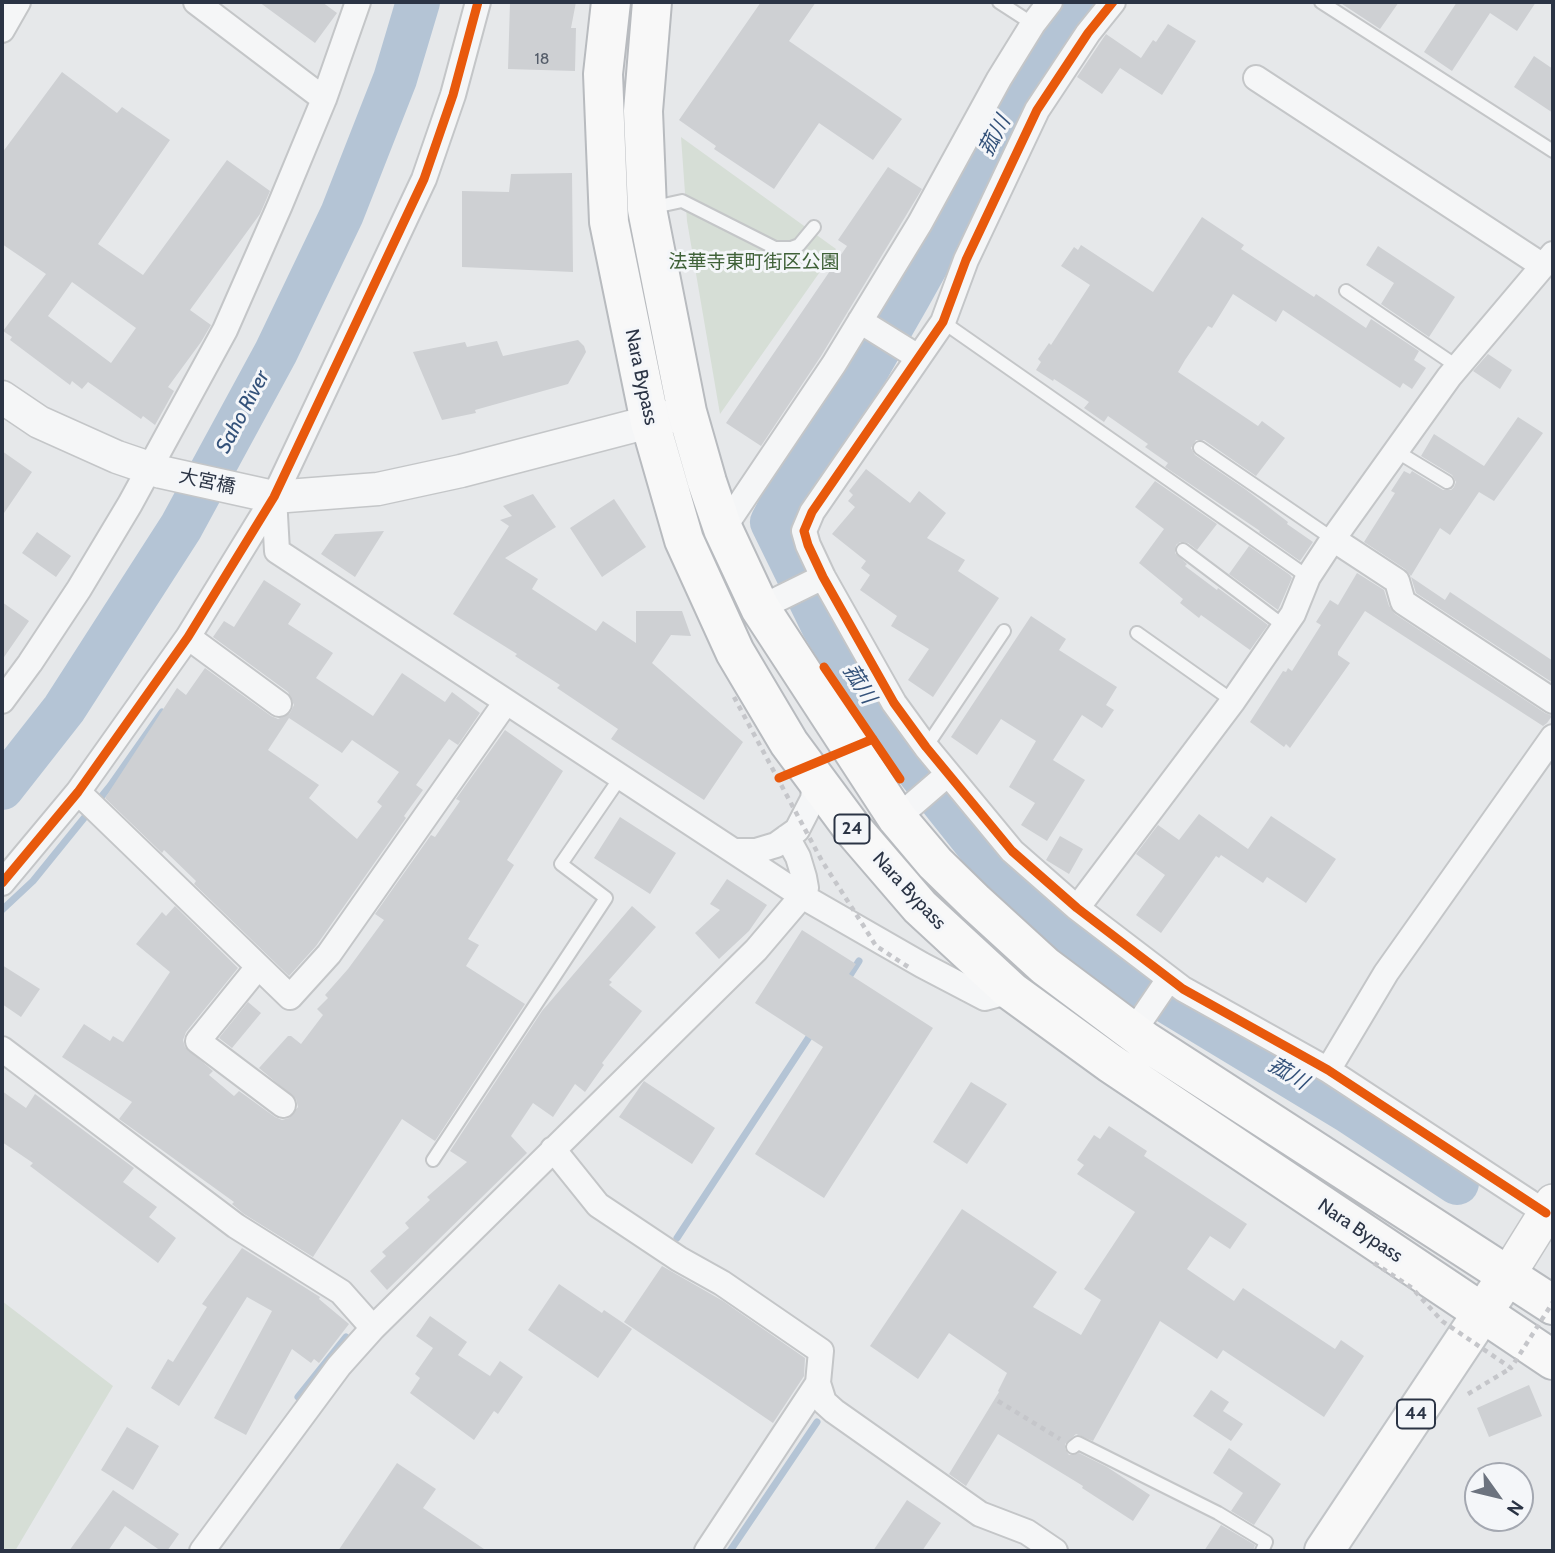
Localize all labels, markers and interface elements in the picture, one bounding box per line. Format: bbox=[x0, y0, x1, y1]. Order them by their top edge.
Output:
house number: 18 bbox=[535, 49, 549, 69]
water label: 菰川 bbox=[974, 112, 1016, 160]
park label: 法華寺東町街区公園 bbox=[669, 251, 839, 273]
street label: Nara Bypass bbox=[620, 327, 662, 427]
water label: Saho River bbox=[211, 366, 275, 458]
street label: 大宮橋 bbox=[177, 465, 237, 499]
water label: 菰川 bbox=[837, 660, 881, 708]
road number: 24 bbox=[834, 814, 870, 844]
street label: Nara Bypass bbox=[867, 848, 951, 934]
water label: 菰川 bbox=[1264, 1052, 1312, 1096]
street label: Nara Bypass bbox=[1313, 1194, 1407, 1268]
road number: 44 bbox=[1397, 1400, 1435, 1428]
north arrow bbox=[1464, 1462, 1534, 1532]
text: N bbox=[1502, 1496, 1528, 1520]

